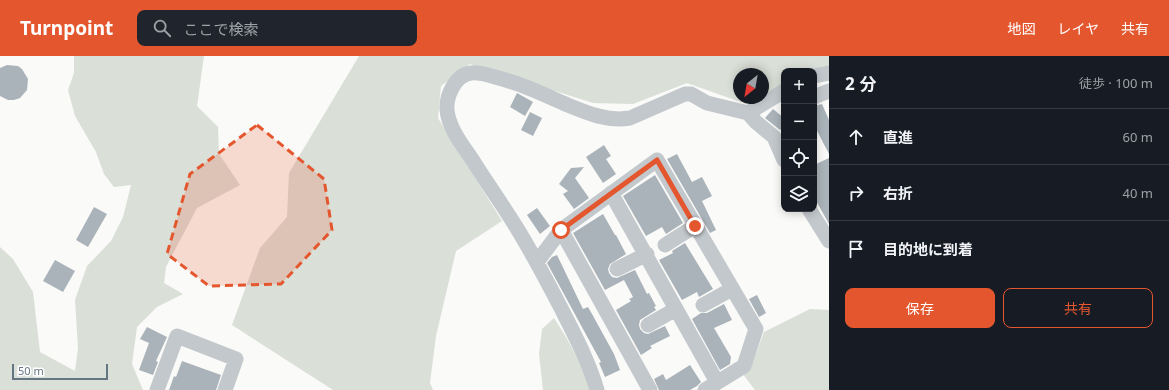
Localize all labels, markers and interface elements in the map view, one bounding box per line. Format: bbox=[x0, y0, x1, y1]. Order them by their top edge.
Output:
search box bbox=[137, 10, 417, 46]
text: Turnpoint bbox=[20, 15, 113, 41]
icon: search bbox=[151, 17, 173, 39]
text: ここで検索 bbox=[183, 19, 258, 39]
text: 地図 bbox=[1007, 19, 1035, 38]
text: レイヤ bbox=[1057, 19, 1099, 38]
text: 共有 bbox=[1121, 19, 1149, 38]
north arrow bbox=[733, 68, 769, 104]
map controls bbox=[781, 68, 817, 212]
button: + bbox=[781, 68, 817, 104]
text: 2 分 bbox=[845, 72, 876, 95]
text: 徒歩 · 100 m bbox=[1079, 74, 1153, 92]
button: − bbox=[781, 104, 817, 140]
icon: ahead bbox=[845, 126, 867, 148]
text: 直進 bbox=[883, 127, 913, 147]
text: 60 m bbox=[1123, 128, 1153, 146]
button: locate bbox=[781, 140, 817, 176]
button: layers bbox=[781, 176, 817, 212]
icon: right bbox=[845, 182, 867, 204]
text: 右折 bbox=[883, 183, 913, 203]
text: 40 m bbox=[1123, 184, 1153, 202]
route end bbox=[686, 217, 704, 235]
route start bbox=[552, 221, 570, 239]
icon: arrive bbox=[845, 238, 867, 260]
text: 目的地に到着 bbox=[883, 239, 973, 259]
button: 保存 bbox=[845, 288, 995, 328]
button: 共有 bbox=[1003, 288, 1153, 328]
scale bar bbox=[12, 362, 108, 381]
text: 50 m bbox=[18, 363, 44, 378]

